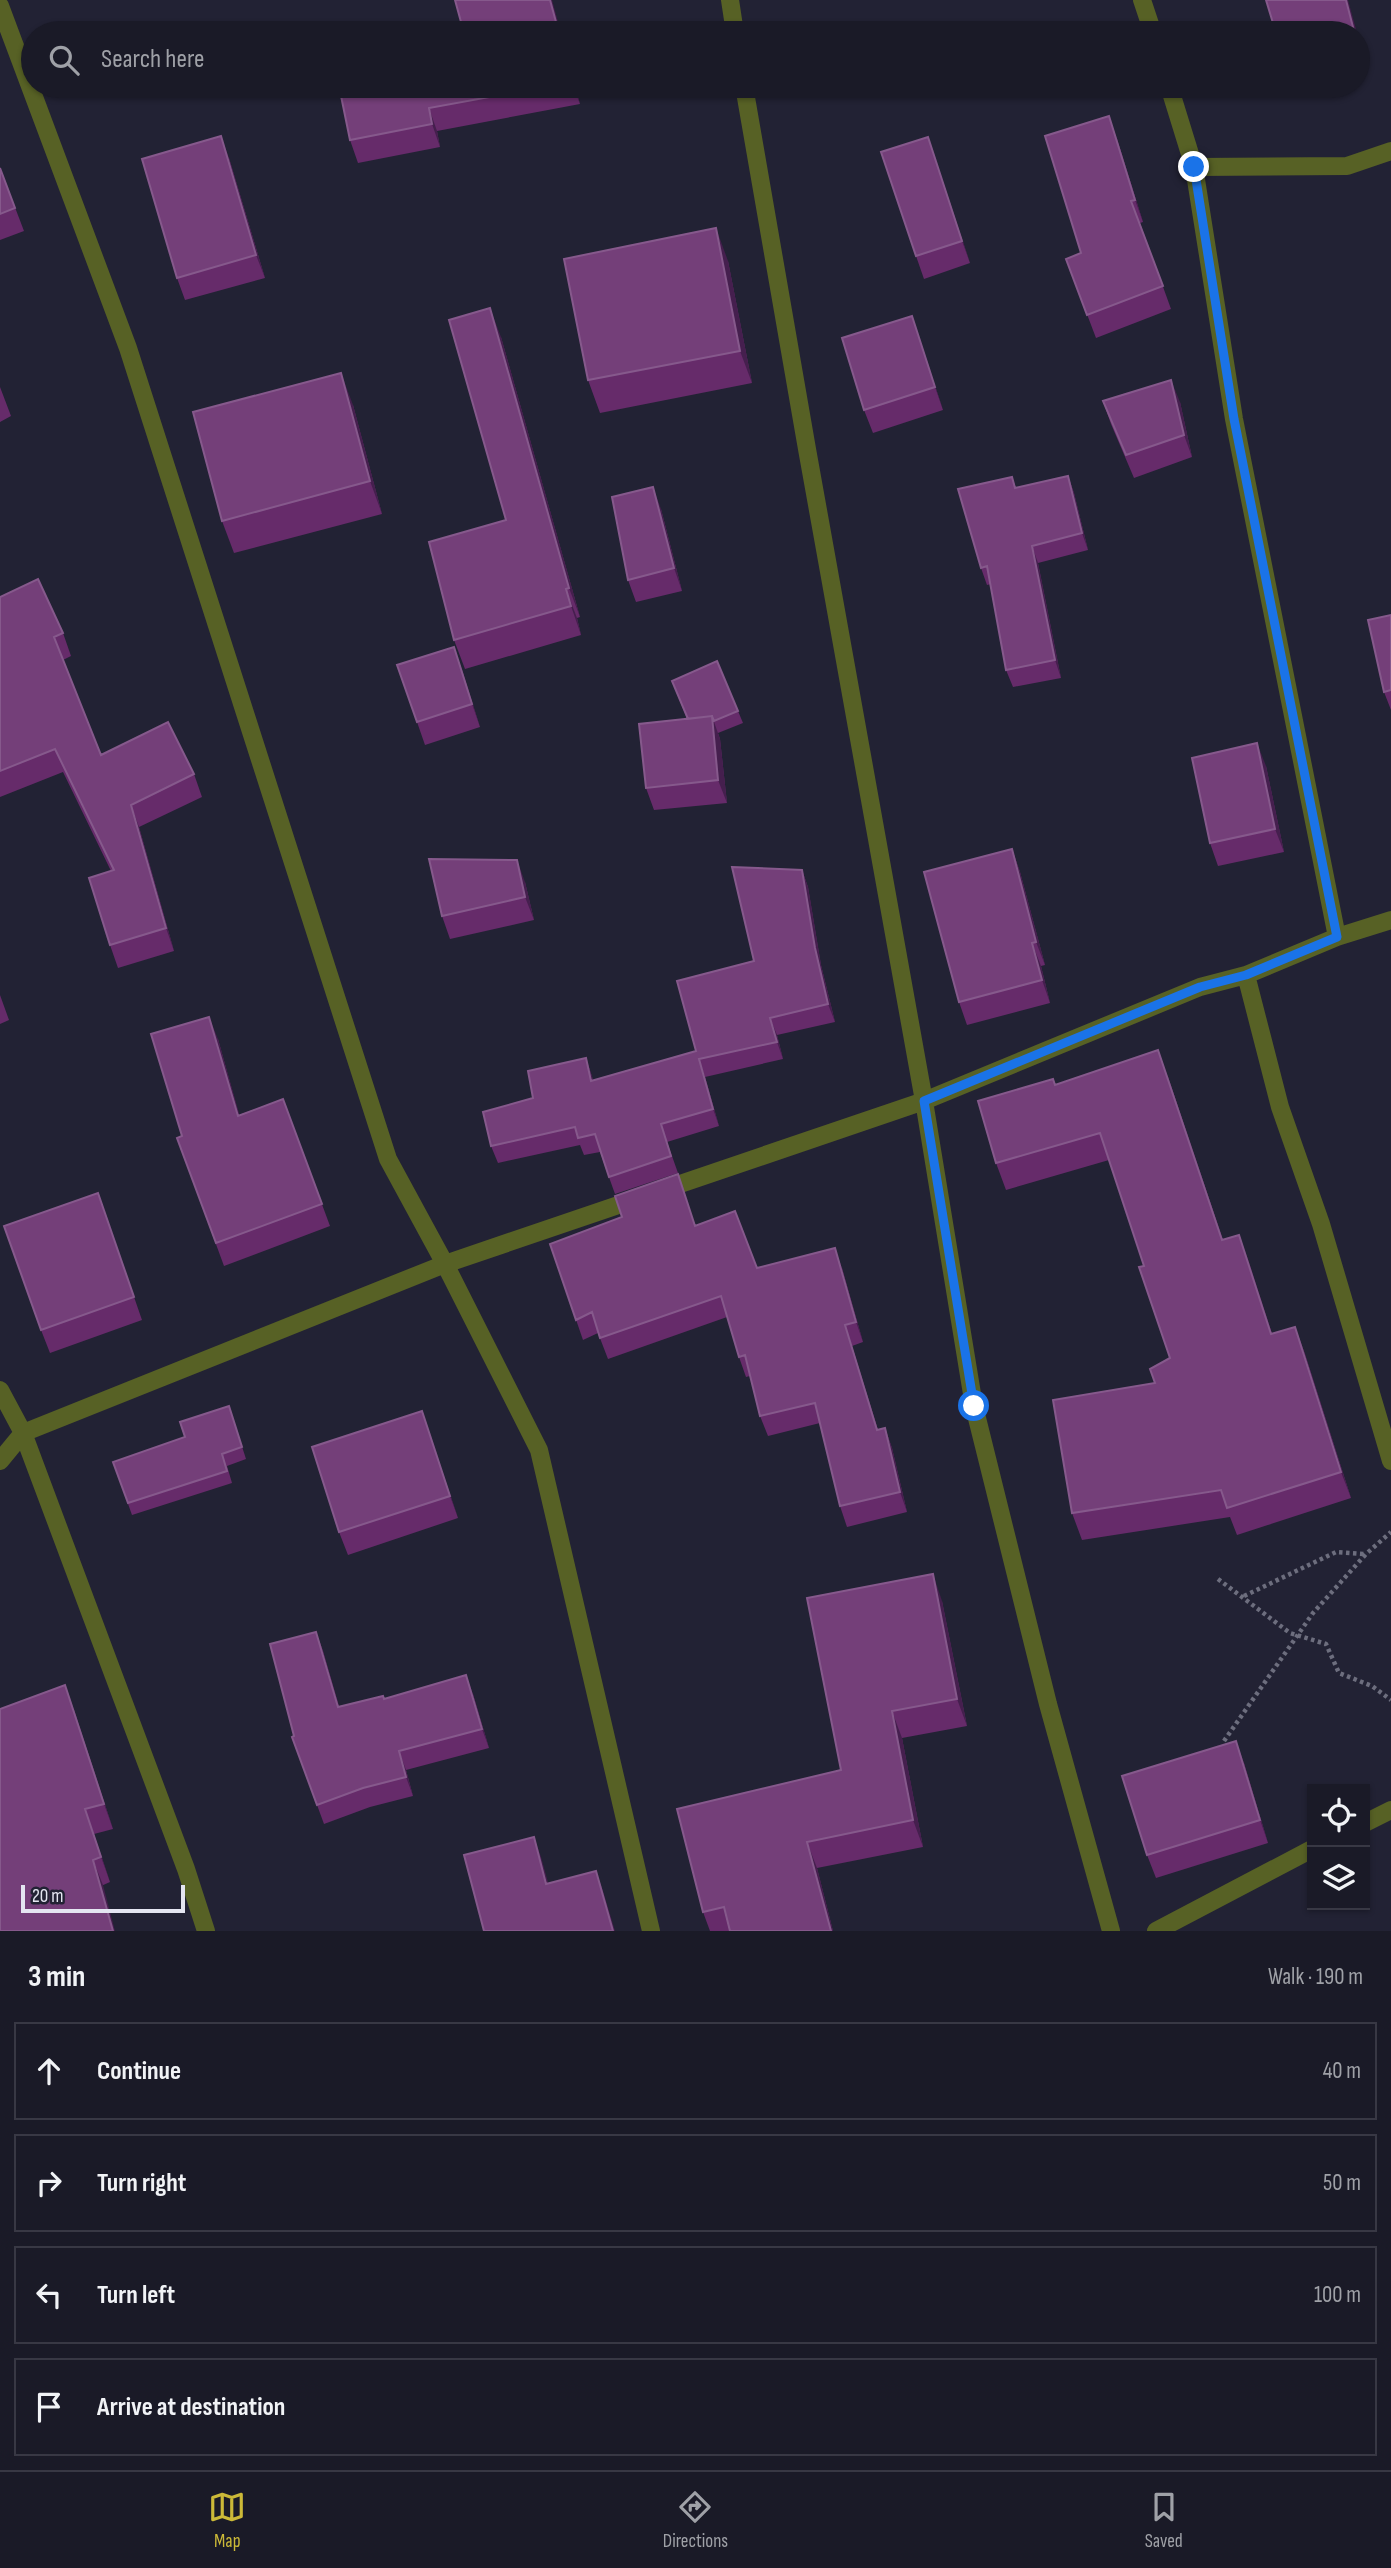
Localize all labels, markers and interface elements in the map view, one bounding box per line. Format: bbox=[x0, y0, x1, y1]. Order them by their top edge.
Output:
search box bbox=[21, 21, 1370, 98]
icon: search bbox=[45, 41, 83, 79]
text: Search here bbox=[101, 44, 204, 75]
route end bbox=[1178, 151, 1209, 182]
route start bbox=[958, 1390, 989, 1421]
map controls bbox=[1307, 1784, 1370, 1910]
button: locate bbox=[1307, 1784, 1370, 1847]
button: layers bbox=[1307, 1847, 1370, 1910]
scale bar bbox=[21, 1882, 186, 1914]
text: 20 m bbox=[32, 1885, 64, 1908]
text: 3 min bbox=[28, 1959, 85, 1995]
text: Walk · 190 m bbox=[1268, 1963, 1363, 1991]
icon: ahead bbox=[30, 2052, 68, 2090]
text: Continue bbox=[97, 2056, 181, 2087]
text: 40 m bbox=[1323, 2057, 1361, 2085]
icon: right bbox=[30, 2164, 68, 2202]
text: Turn right bbox=[97, 2168, 186, 2199]
text: 50 m bbox=[1323, 2169, 1361, 2197]
icon: left bbox=[30, 2276, 68, 2314]
text: Turn left bbox=[97, 2280, 175, 2311]
text: 100 m bbox=[1314, 2281, 1361, 2309]
icon: arrive bbox=[30, 2388, 68, 2426]
text: Arrive at destination bbox=[97, 2392, 285, 2423]
tab: Map bbox=[208, 2488, 246, 2553]
tab: Directions bbox=[663, 2488, 728, 2553]
tab: Saved bbox=[1145, 2488, 1183, 2553]

